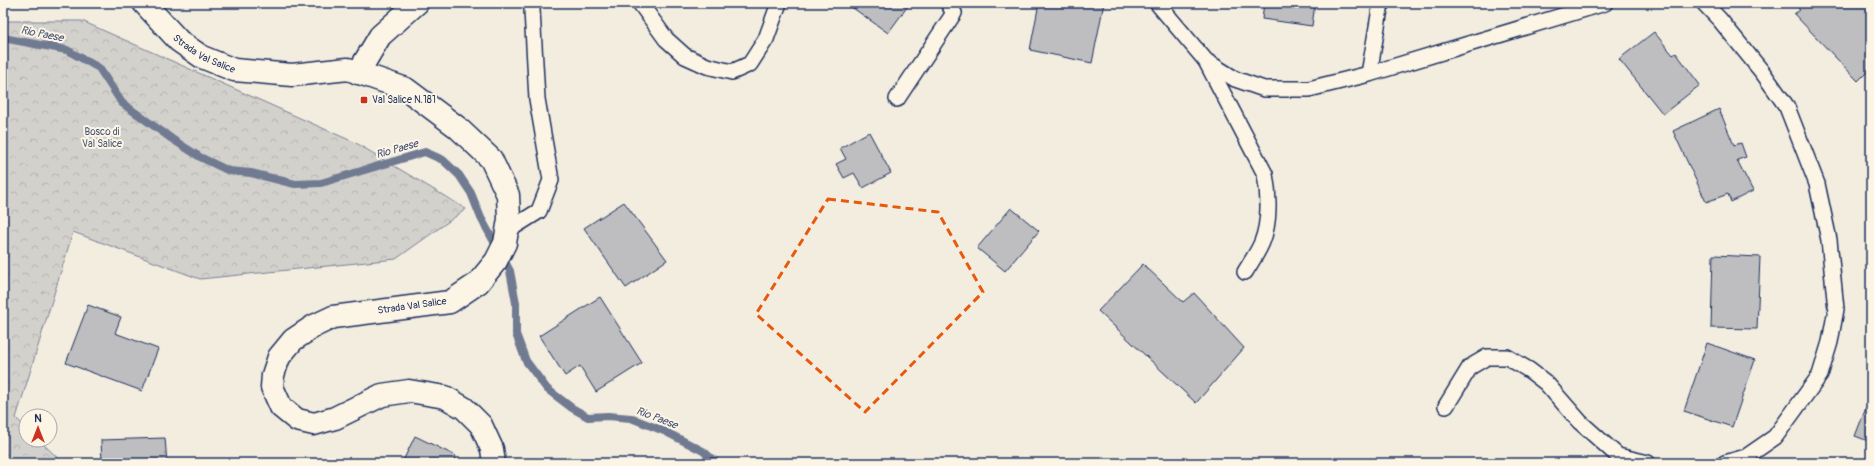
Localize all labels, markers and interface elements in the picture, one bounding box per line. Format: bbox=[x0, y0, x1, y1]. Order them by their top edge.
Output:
water label: Rio Paese bbox=[20, 24, 66, 45]
street label: Strada Val Salice bbox=[170, 32, 237, 76]
place label: Val Salice N.181 bbox=[372, 94, 436, 106]
marker: Val Salice N.181 bbox=[359, 95, 369, 105]
park label: Bosco di Val Salice bbox=[82, 126, 122, 150]
water label: Rio Paese bbox=[374, 136, 421, 161]
street label: Strada Val Salice bbox=[377, 295, 447, 317]
water label: Rio Paese bbox=[635, 404, 681, 432]
north arrow bbox=[18, 408, 58, 448]
text: N bbox=[34, 412, 42, 425]

